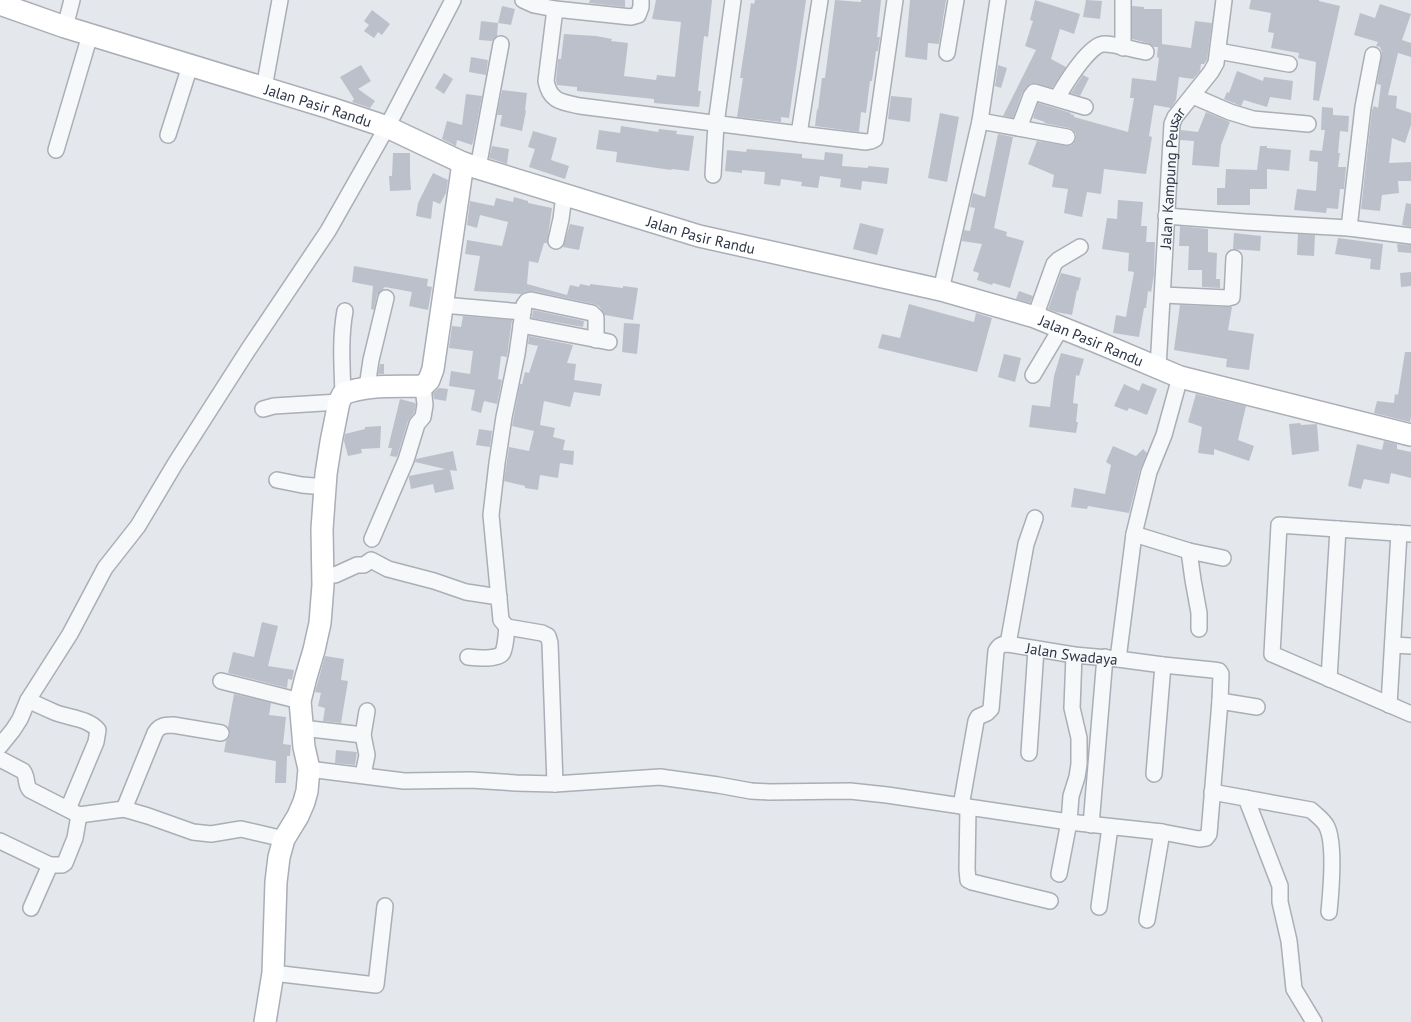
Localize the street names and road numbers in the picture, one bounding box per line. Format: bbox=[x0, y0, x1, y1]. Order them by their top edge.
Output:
street label: Jalan Pasir Randu bbox=[262, 79, 374, 131]
street label: Jalan Kampung Peusar bbox=[1155, 103, 1189, 250]
street label: Jalan Pasir Randu bbox=[644, 211, 757, 258]
street label: Jalan Pasir Randu bbox=[1035, 310, 1147, 370]
street label: Jalan Swadaya bbox=[1024, 637, 1119, 668]

